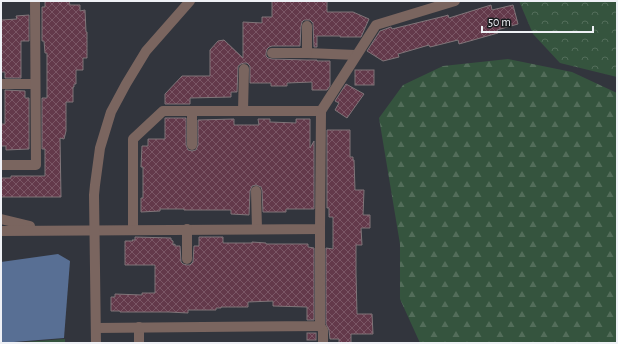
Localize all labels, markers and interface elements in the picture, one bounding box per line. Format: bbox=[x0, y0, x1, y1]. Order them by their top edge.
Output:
scale bar bbox=[482, 8, 593, 34]
text: 50 m bbox=[488, 16, 511, 28]

